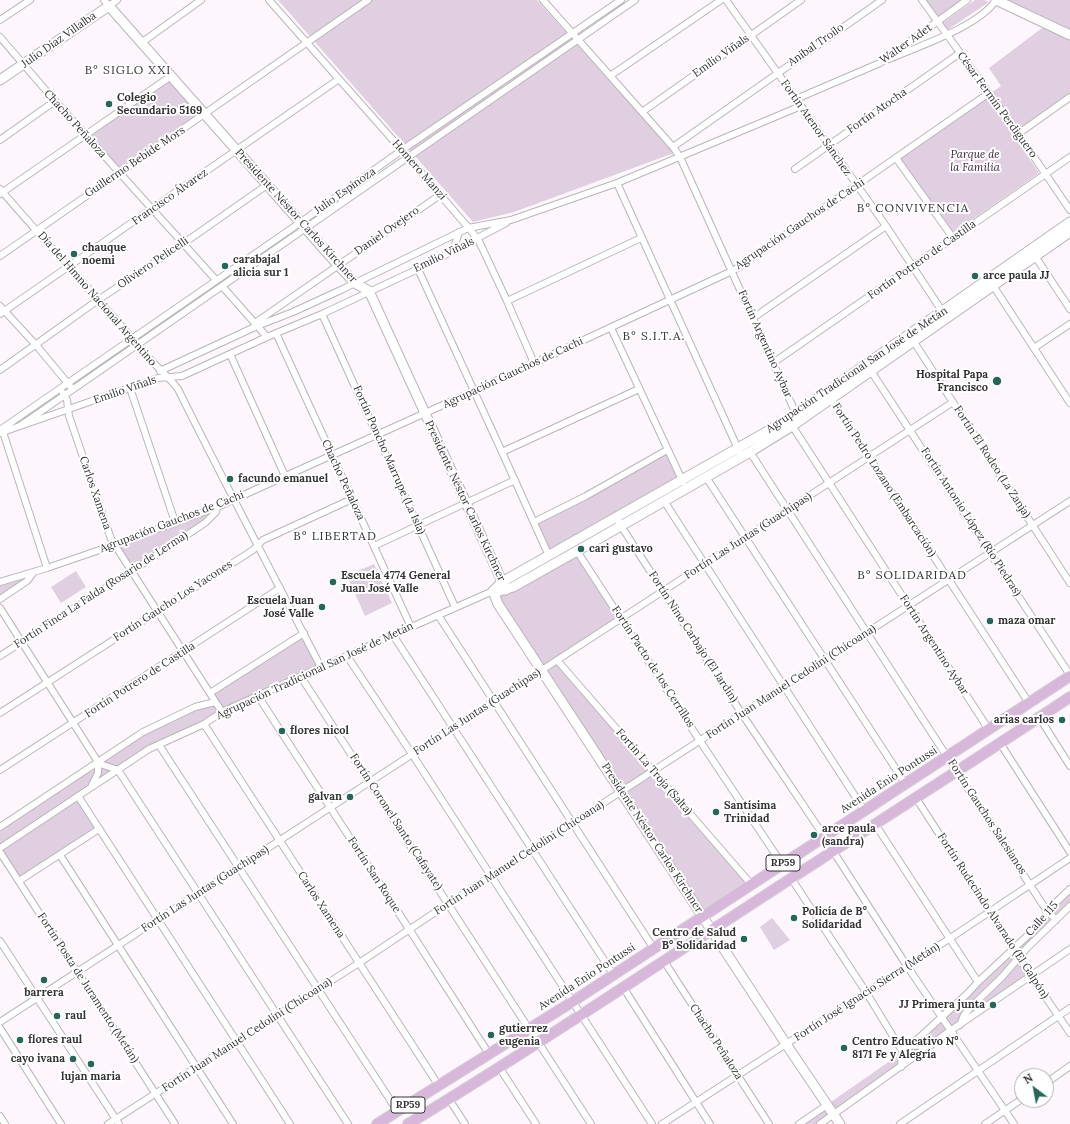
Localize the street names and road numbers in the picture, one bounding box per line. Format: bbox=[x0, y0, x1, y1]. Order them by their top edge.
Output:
street label: Julio Díaz Villalba bbox=[19, 9, 99, 71]
street label: Anibal Troilo bbox=[786, 21, 846, 69]
street label: Walter Adet bbox=[877, 21, 935, 67]
street label: Emilio Viñals bbox=[690, 32, 752, 80]
street label: César Fermín Perdiguero bbox=[954, 49, 1040, 161]
street label: Fortín Atenor Sánchez bbox=[778, 77, 854, 179]
street label: Fortín Atocha bbox=[845, 86, 909, 136]
street label: Chacho Peñaloza bbox=[41, 87, 109, 161]
street label: Guillermo Bebide Mors bbox=[82, 124, 188, 200]
street label: Homero Manzi bbox=[389, 137, 449, 203]
street label: Presidente Néstor Carlos Kirchner bbox=[232, 146, 360, 286]
street label: Julio Espinoza bbox=[312, 165, 378, 217]
street label: Francisco Álvarez bbox=[130, 166, 210, 228]
street label: Agrupación Gauchos de Cachi bbox=[733, 176, 867, 272]
street label: Daniel Ovejero bbox=[352, 204, 422, 258]
street label: Fortín Potrero de Castilla bbox=[865, 218, 979, 302]
street label: Día del Himno Nacional Argentino bbox=[35, 229, 159, 369]
street label: Oliviero Pelicelli bbox=[115, 234, 191, 292]
street label: Emilio Viñals bbox=[412, 235, 476, 275]
street label: Fortín Argentino Aybar bbox=[735, 288, 795, 400]
street label: Agrupación Tradicional San José de Metán bbox=[764, 304, 950, 436]
street label: Agrupación Gauchos de Cachi bbox=[441, 335, 585, 411]
street label: Emilio Viñals bbox=[92, 373, 158, 407]
street label: Fortín Poncho Marrupe (La Isla) bbox=[350, 383, 428, 537]
street label: Fortín Pedro Lozano (Embarcación) bbox=[829, 401, 939, 559]
street label: Fortín El Rodeo (La Zanja) bbox=[951, 403, 1033, 521]
street label: Presidente Néstor Carlos Kirchner bbox=[422, 418, 508, 584]
street label: Chacho Peñaloza bbox=[319, 438, 367, 522]
street label: Fortín Antonio López (Río Piedras) bbox=[918, 445, 1024, 599]
street label: Carlos Xamena bbox=[76, 455, 114, 531]
street label: Agrupación Gauchos de Cachi bbox=[98, 488, 246, 556]
street label: Fortín Las Juntas (Guachipas) bbox=[682, 490, 814, 582]
street label: Fortín Finca La Falda (Rosario de Lerma) bbox=[12, 529, 190, 651]
street label: Fortín Gaucho Los Yacones bbox=[111, 558, 235, 644]
street label: Fortín Nino Carbajo (El Jardín) bbox=[646, 569, 740, 705]
street label: Fortín Argentino Aybar bbox=[897, 592, 971, 698]
street label: Fortín Pacto de los Cerrillos bbox=[609, 604, 697, 730]
street label: Agrupación Tradicional San José de Metán bbox=[214, 619, 416, 723]
street label: Fortín Juan Manuel Cedolini (Chicoana) bbox=[704, 622, 878, 742]
street label: Fortín Potrero de Castilla bbox=[82, 639, 198, 721]
street label: Fortín Las Juntas (Guachipas) bbox=[411, 666, 543, 758]
street label: Fortín La Troja (Salta) bbox=[613, 726, 695, 818]
street label: Avenida Enio Pontussi bbox=[838, 744, 940, 816]
street label: Fortín Coronel Santo (Cafayate) bbox=[347, 751, 445, 893]
street label: Fortín Gauchos Salesianos bbox=[945, 757, 1029, 877]
street label: Presidente Néstor Carlos Kirchner bbox=[599, 761, 705, 915]
street label: Fortín Juan Manuel Cedolini (Chicoana) bbox=[432, 798, 606, 918]
street label: Fortín Rudecindo Alvarado (El Galpón) bbox=[934, 831, 1052, 1001]
street label: Fortín San Roque bbox=[345, 835, 403, 915]
street label: Fortín Las Juntas (Guachipas) bbox=[139, 843, 271, 935]
road number: RP59 bbox=[766, 855, 800, 871]
street label: Carlos Xamena bbox=[295, 869, 347, 941]
street label: Calle 115 bbox=[1023, 899, 1061, 939]
street label: Fortín Posta de Juramento (Metán) bbox=[34, 910, 142, 1066]
street label: Fortín José Ignacio Sierra (Metán) bbox=[792, 940, 942, 1044]
street label: Avenida Enio Pontussi bbox=[536, 941, 638, 1013]
street label: Fortín Juan Manuel Cedolini (Chicoana) bbox=[160, 975, 334, 1095]
street label: Chacho Peñaloza bbox=[687, 1002, 745, 1082]
road number: RP59 bbox=[391, 1097, 425, 1113]

